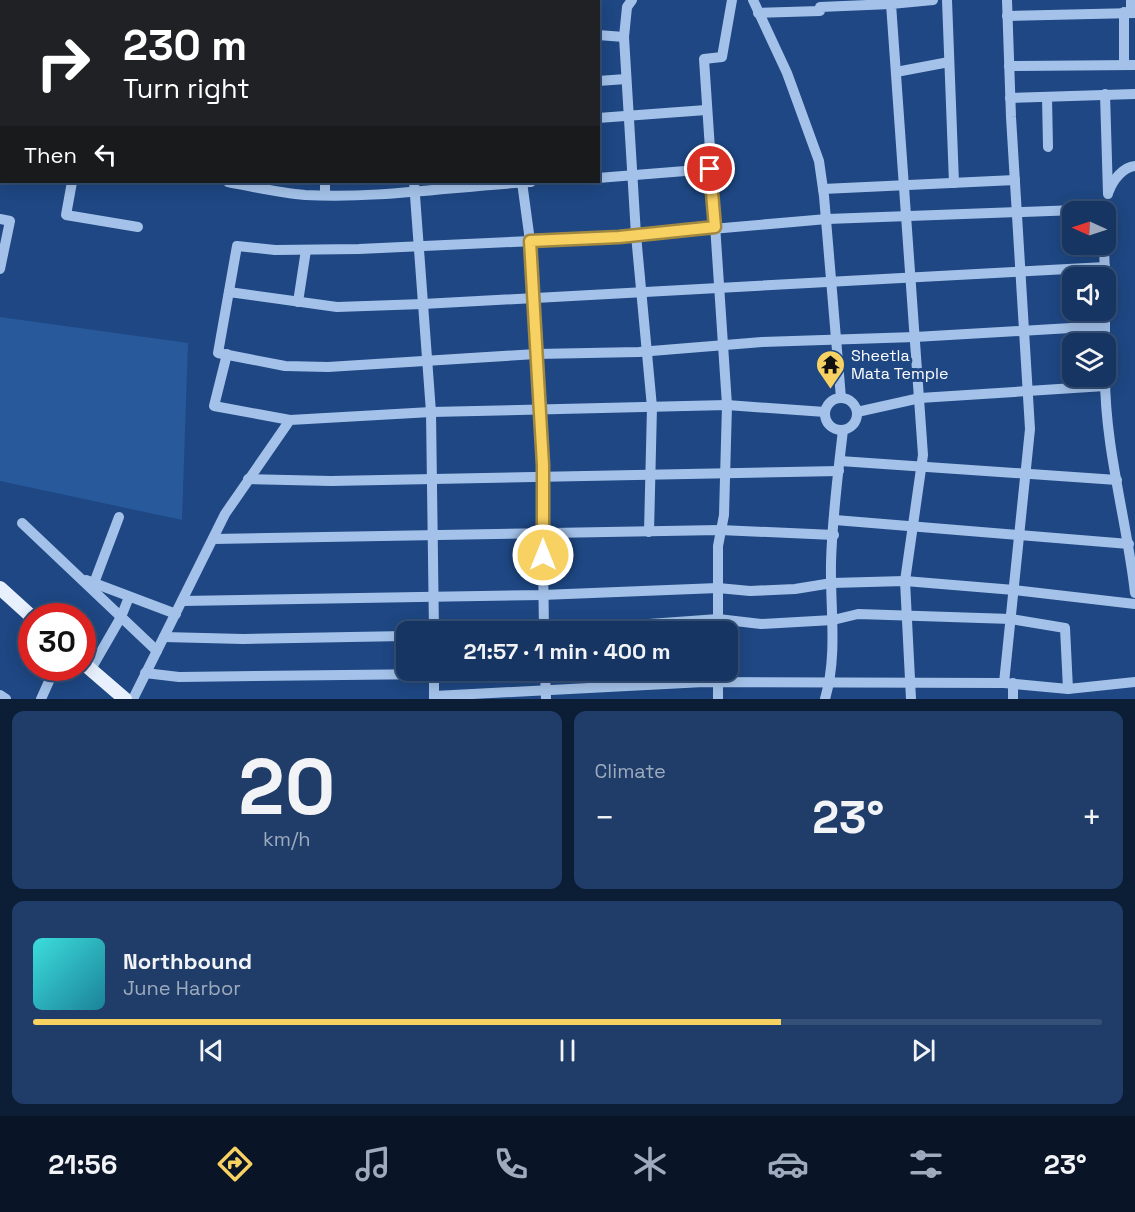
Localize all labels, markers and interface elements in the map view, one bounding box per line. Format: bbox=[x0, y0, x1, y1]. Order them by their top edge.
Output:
text: 230 m bbox=[123, 19, 247, 72]
icon: right bbox=[24, 24, 102, 102]
text: Turn right bbox=[123, 71, 250, 106]
icon: left bbox=[89, 138, 122, 171]
text: Then bbox=[24, 141, 77, 169]
pin bbox=[684, 143, 735, 194]
icon: arrive bbox=[693, 152, 726, 185]
north arrow bbox=[1062, 201, 1116, 255]
map controls bbox=[1062, 201, 1116, 387]
button: sound bbox=[1062, 267, 1116, 321]
button: layers bbox=[1062, 333, 1116, 387]
place label: Sheetla Mata Temple bbox=[851, 345, 948, 384]
temple icon: Sheetla Mata Temple bbox=[814, 348, 846, 390]
position arrow bbox=[511, 523, 575, 587]
speed limit sign: 30 bbox=[18, 603, 96, 681]
text: 21:57 · 1 min · 400 m bbox=[463, 637, 671, 665]
text: 20 bbox=[238, 737, 335, 837]
text: Climate bbox=[595, 758, 666, 784]
text: 23° bbox=[812, 789, 884, 846]
text: − bbox=[595, 797, 615, 839]
text: + bbox=[1082, 797, 1102, 839]
text: km/h bbox=[263, 826, 311, 852]
text: Northbound bbox=[123, 947, 252, 975]
text: June Harbor bbox=[123, 975, 241, 1001]
icon: previous bbox=[195, 1034, 228, 1067]
icon: pause bbox=[551, 1034, 584, 1067]
icon: next bbox=[907, 1034, 940, 1067]
icon: directions bbox=[214, 1143, 256, 1185]
icon: music bbox=[352, 1143, 394, 1185]
icon: phone bbox=[490, 1143, 532, 1185]
icon: climate bbox=[629, 1143, 671, 1185]
icon: car bbox=[767, 1143, 809, 1185]
icon: filters bbox=[905, 1143, 947, 1185]
text: 21:56 bbox=[48, 1147, 117, 1182]
text: 23° bbox=[1044, 1147, 1087, 1182]

